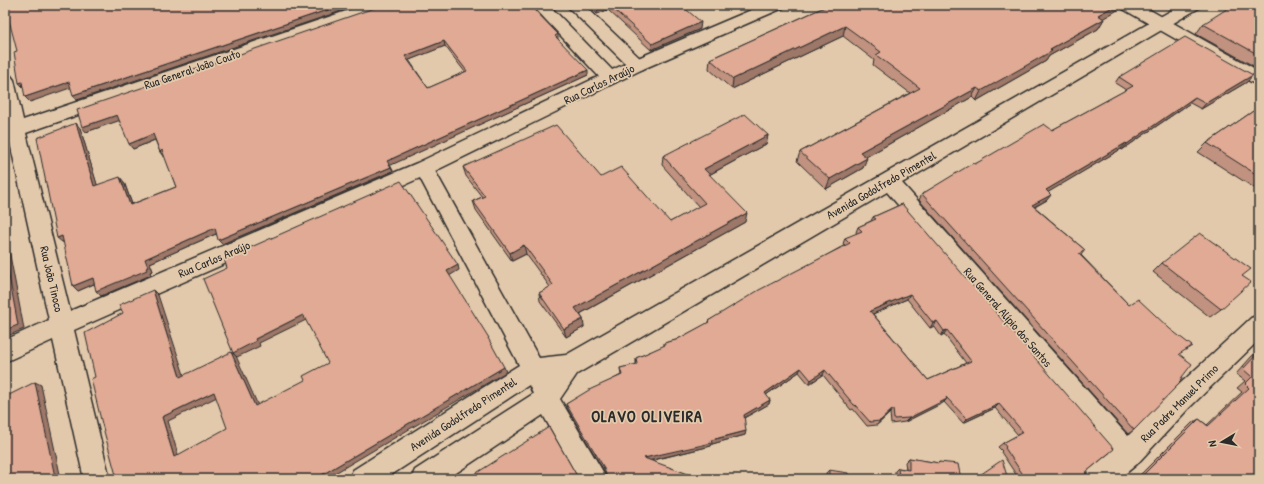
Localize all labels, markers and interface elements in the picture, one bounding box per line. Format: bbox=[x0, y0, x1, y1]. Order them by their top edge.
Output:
street label: Rua General João Couto bbox=[142, 45, 242, 93]
street label: Rua Carlos Araújo bbox=[561, 59, 637, 108]
street label: Avenida Godolfredo Pimentel bbox=[823, 146, 940, 223]
street label: Rua Carlos Araújo bbox=[175, 236, 253, 282]
street label: Rua João Tinoco bbox=[36, 244, 68, 314]
street label: Rua General Alípio dos Santos bbox=[960, 263, 1056, 371]
street label: Rua Padre Manuel Primo bbox=[1136, 360, 1222, 446]
street label: Avenida Godolfredo Pimentel bbox=[406, 373, 520, 455]
district label: OLAVO OLIVEIRA bbox=[591, 405, 703, 427]
north arrow bbox=[1202, 422, 1242, 462]
text: N bbox=[1205, 439, 1220, 448]

